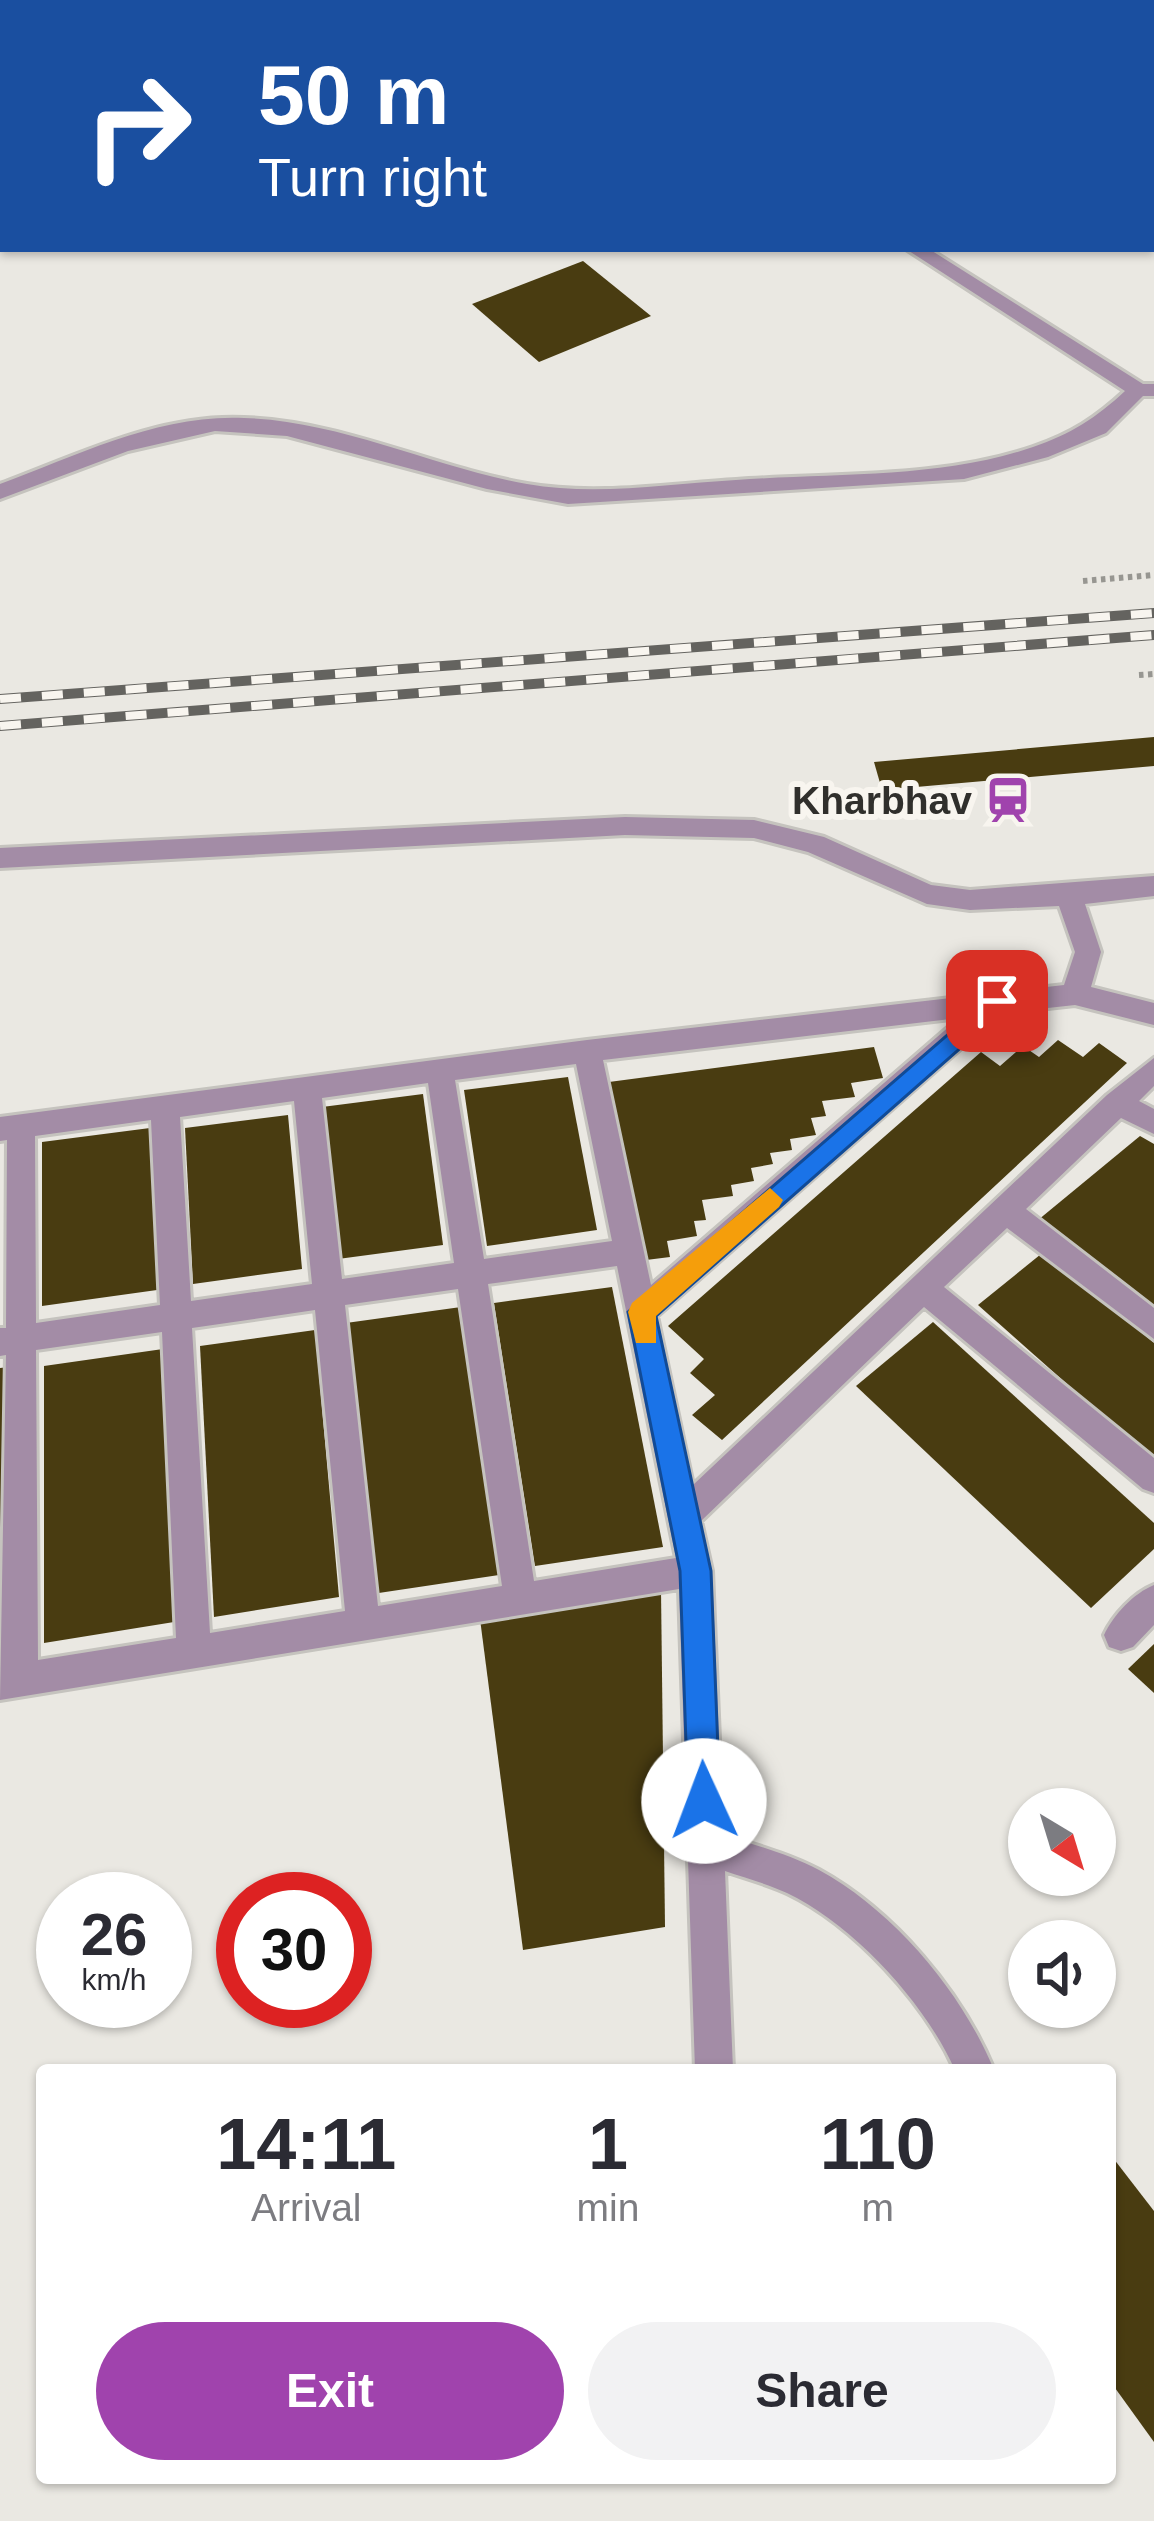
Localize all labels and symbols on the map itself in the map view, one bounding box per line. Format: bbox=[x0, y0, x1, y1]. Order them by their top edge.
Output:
station icon: Kharbhav bbox=[983, 775, 1033, 825]
place label: Kharbhav bbox=[792, 779, 972, 822]
pin bbox=[946, 950, 1048, 1052]
position arrow bbox=[641, 1738, 767, 1864]
north arrow bbox=[1008, 1788, 1116, 1896]
speed limit sign: 30 bbox=[216, 1872, 372, 2028]

